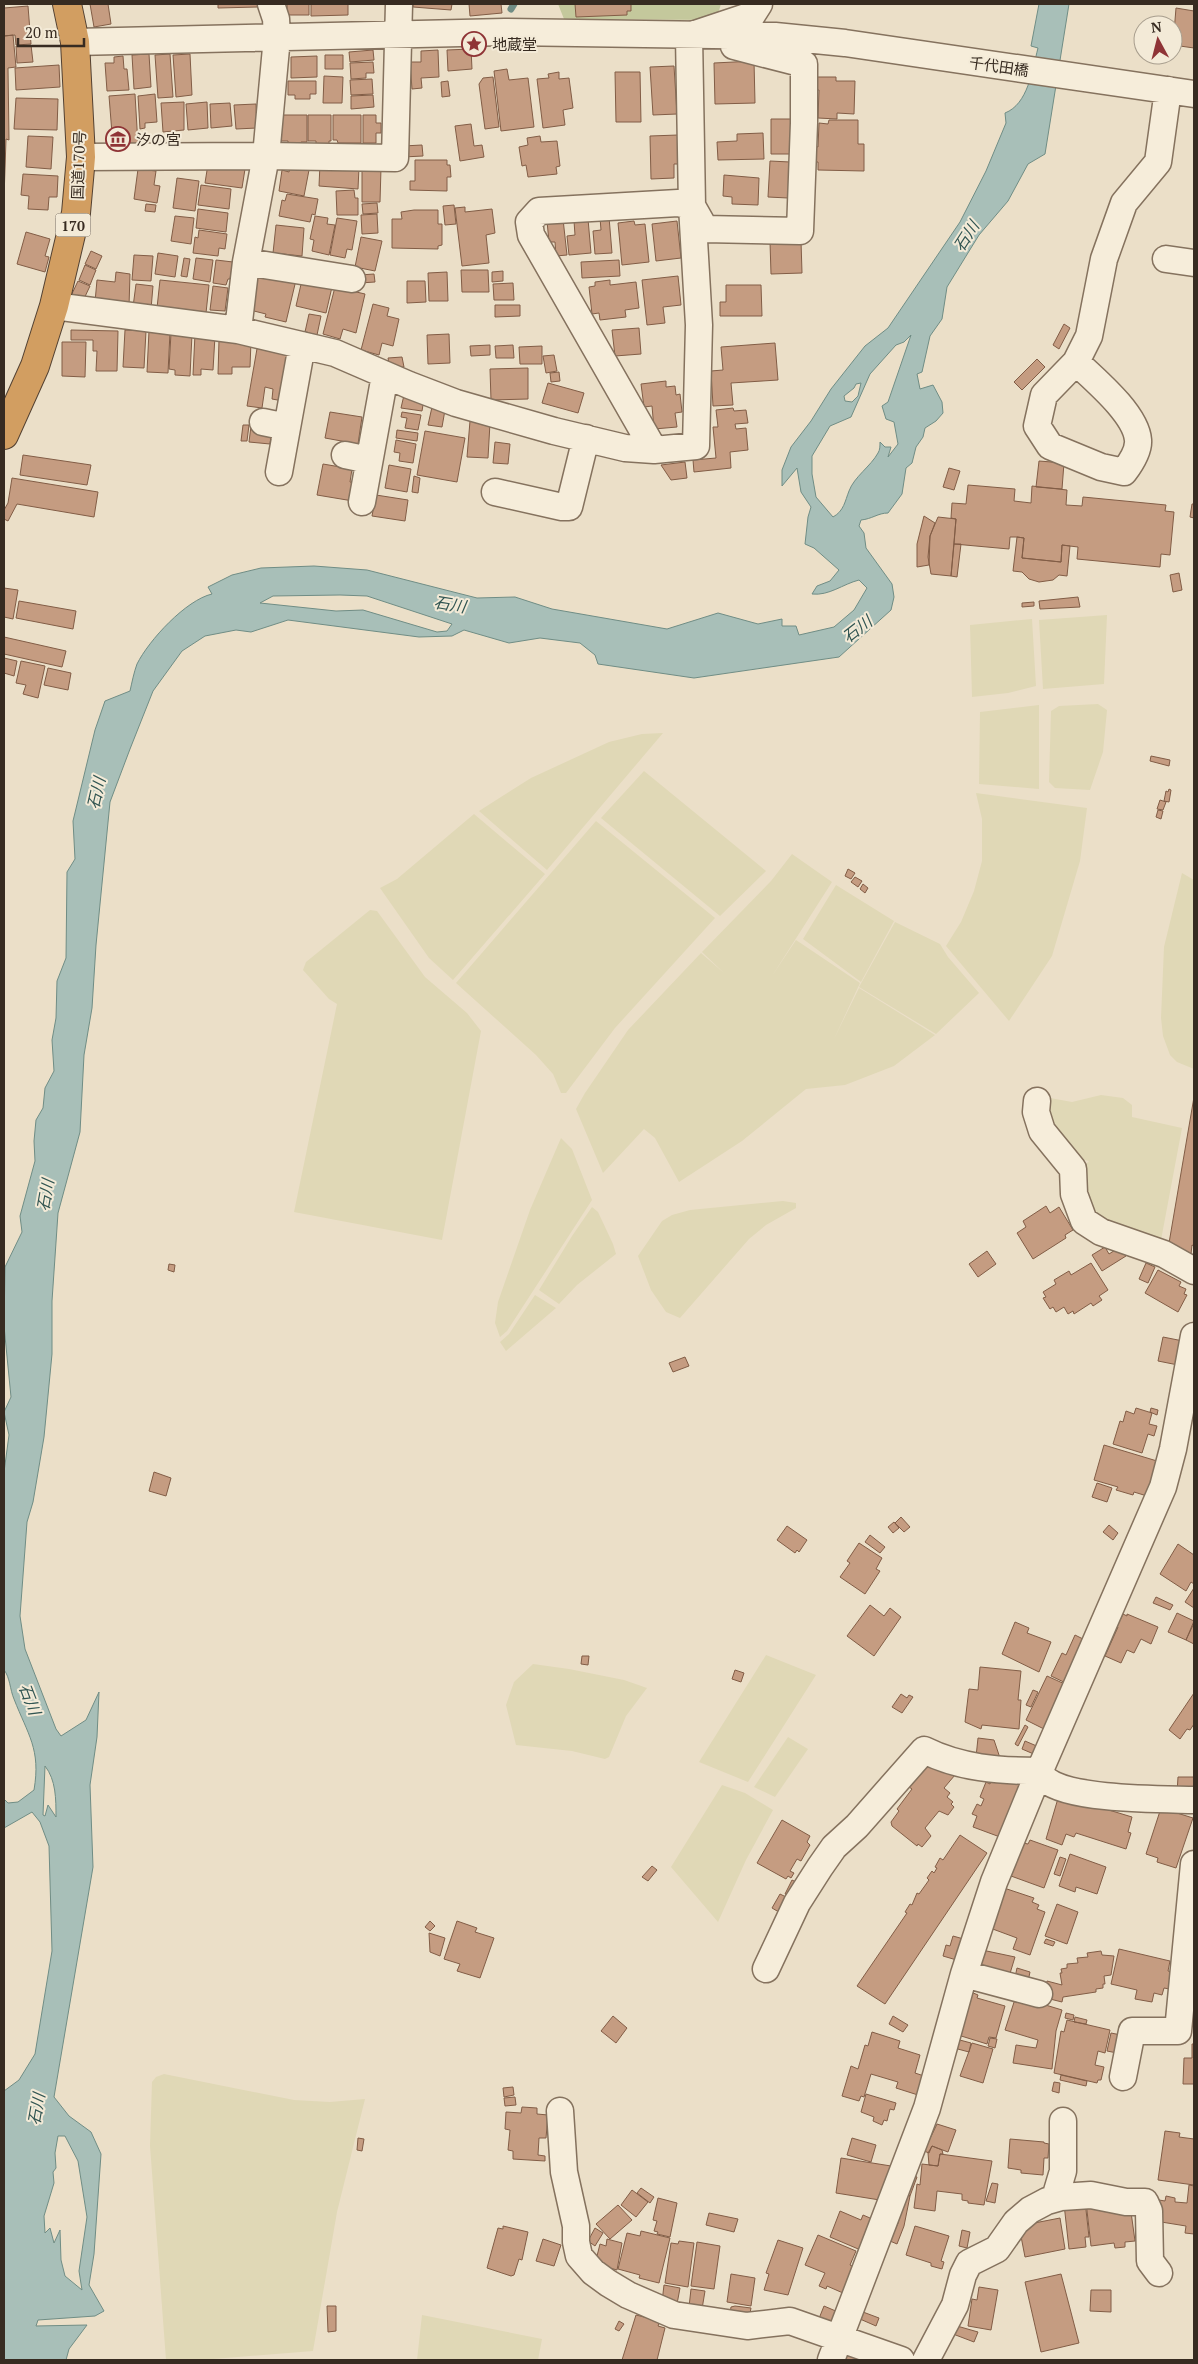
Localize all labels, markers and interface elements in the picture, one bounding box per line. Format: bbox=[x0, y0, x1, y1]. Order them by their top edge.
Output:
scale bar bbox=[18, 15, 84, 47]
north arrow bbox=[1133, 15, 1183, 65]
text: N bbox=[1150, 16, 1163, 37]
text: 20 m bbox=[25, 22, 58, 42]
place icon: 地蔵堂 bbox=[461, 31, 487, 57]
place label: 地蔵堂 bbox=[492, 34, 537, 54]
street label: 千代田橋 bbox=[968, 52, 1030, 80]
museum icon: 汐の宮 bbox=[105, 126, 131, 152]
place label: 汐の宮 bbox=[136, 129, 181, 149]
street label: 国道170号 bbox=[67, 130, 89, 200]
road number: 170 bbox=[56, 214, 90, 236]
water label: 石川 bbox=[948, 215, 985, 255]
water label: 石川 bbox=[432, 591, 469, 618]
water label: 石川 bbox=[838, 609, 878, 648]
water label: 石川 bbox=[82, 773, 111, 811]
water label: 石川 bbox=[31, 1175, 59, 1213]
water label: 石川 bbox=[14, 1680, 47, 1720]
water label: 石川 bbox=[22, 2089, 50, 2127]

